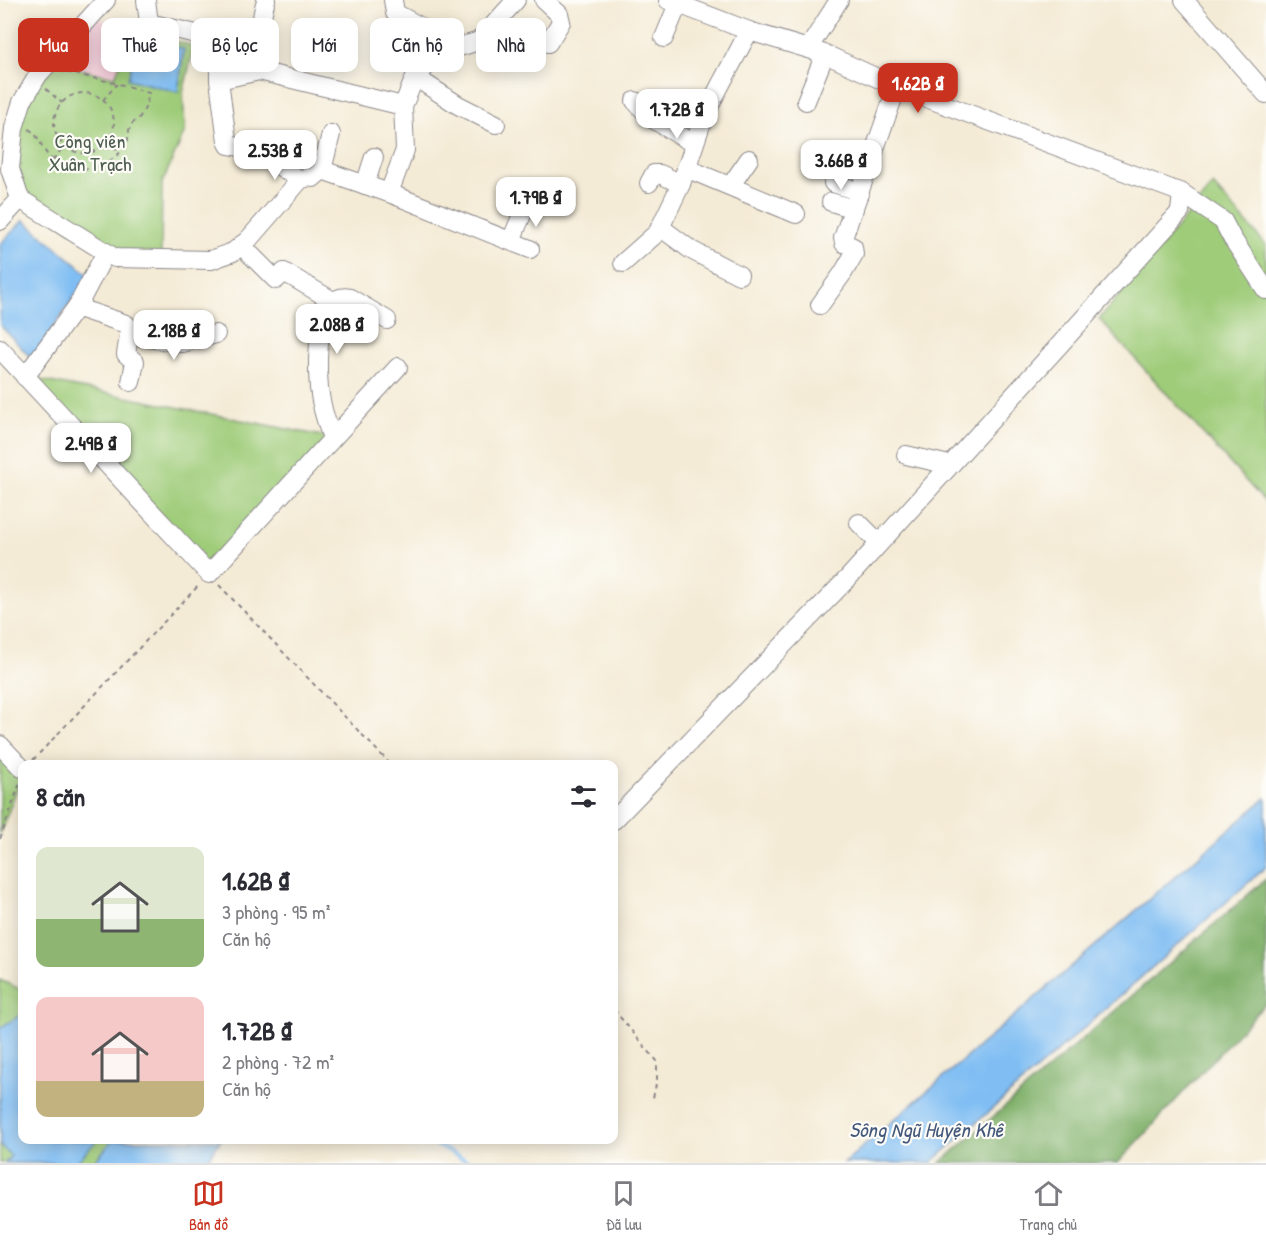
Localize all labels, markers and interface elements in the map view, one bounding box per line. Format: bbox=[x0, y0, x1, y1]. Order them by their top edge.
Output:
chip: Mua bbox=[18, 18, 89, 72]
chip: Thuê bbox=[101, 18, 179, 72]
chip: Bộ lọc bbox=[191, 18, 279, 72]
chip: Mới bbox=[291, 18, 358, 72]
chip: Căn hộ bbox=[370, 18, 464, 72]
chip: Nhà bbox=[476, 18, 546, 72]
pin: 1.62B ₫ bbox=[863, 63, 973, 114]
text: 1.62B ₫ bbox=[892, 69, 944, 96]
pin: 1.72B ₫ bbox=[622, 89, 732, 140]
text: 1.72B ₫ bbox=[650, 95, 704, 122]
park label: Công viên Xuân Trạch bbox=[49, 127, 131, 177]
pin: 2.53B ₫ bbox=[220, 130, 330, 181]
text: 2.53B ₫ bbox=[248, 136, 302, 163]
pin: 3.66B ₫ bbox=[786, 140, 896, 191]
text: 3.66B ₫ bbox=[815, 146, 867, 173]
pin: 1.79B ₫ bbox=[481, 177, 591, 228]
text: 1.79B ₫ bbox=[510, 183, 562, 210]
pin: 2.08B ₫ bbox=[282, 304, 392, 355]
pin: 2.18B ₫ bbox=[119, 310, 229, 361]
text: 2.08B ₫ bbox=[310, 310, 364, 337]
text: 2.18B ₫ bbox=[147, 316, 201, 343]
pin: 2.49B ₫ bbox=[36, 423, 146, 474]
text: 2.49B ₫ bbox=[65, 429, 117, 456]
text: 8 căn bbox=[36, 779, 85, 814]
icon: filters bbox=[567, 780, 600, 813]
text: 1.62B ₫ bbox=[222, 863, 290, 898]
icon: home bbox=[84, 871, 156, 943]
text: 3 phòng · 95 m² bbox=[222, 898, 330, 925]
text: Căn hộ bbox=[222, 925, 271, 952]
text: 1.72B ₫ bbox=[222, 1013, 293, 1048]
icon: home bbox=[84, 1021, 156, 1093]
text: 2 phòng · 72 m² bbox=[222, 1048, 334, 1075]
text: Căn hộ bbox=[222, 1075, 271, 1102]
water label: Sông Ngũ Huyện Khê bbox=[849, 1115, 1004, 1144]
tab: Bản đồ bbox=[189, 1177, 228, 1235]
tab: Đã lưu bbox=[606, 1177, 642, 1235]
tab: Trang chủ bbox=[1020, 1177, 1077, 1235]

